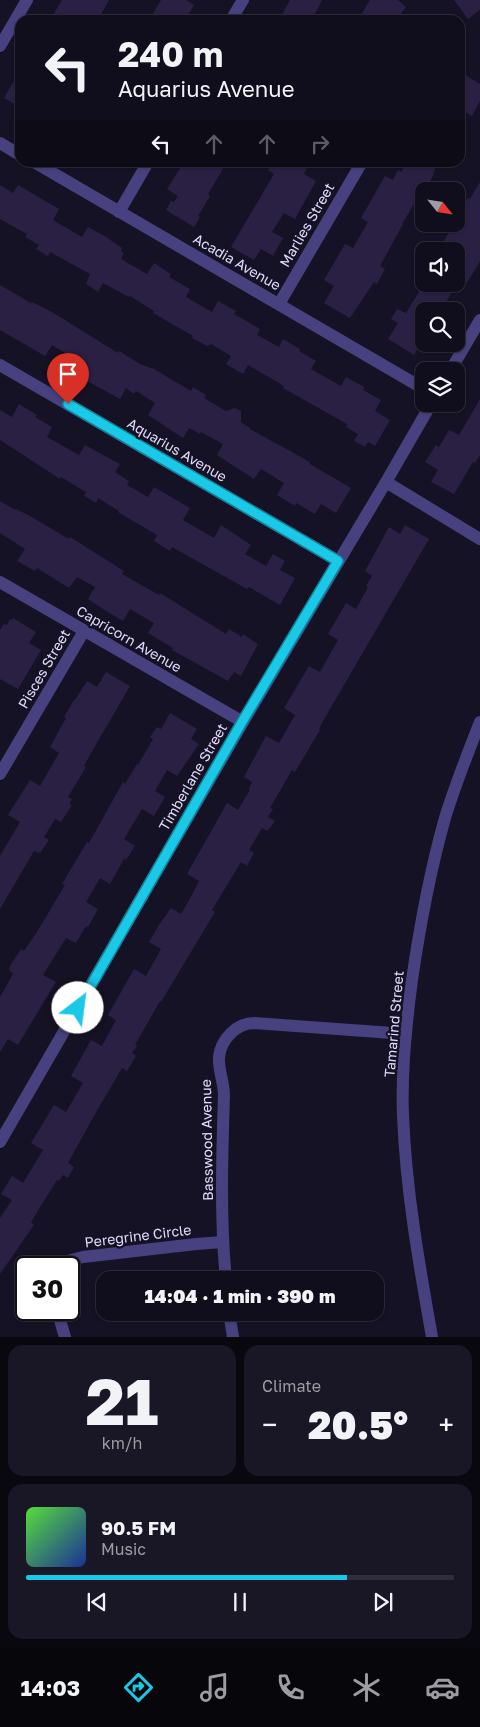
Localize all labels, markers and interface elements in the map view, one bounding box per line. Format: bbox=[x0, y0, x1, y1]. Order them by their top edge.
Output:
text: 240 m bbox=[118, 33, 223, 75]
icon: left bbox=[35, 35, 100, 100]
text: Aquarius Avenue bbox=[118, 75, 294, 102]
icon: left bbox=[147, 130, 175, 158]
icon: ahead bbox=[200, 130, 228, 158]
icon: ahead bbox=[253, 130, 281, 158]
icon: right bbox=[306, 130, 334, 158]
street label: Marlies Street bbox=[276, 180, 337, 270]
north arrow bbox=[415, 182, 465, 232]
map controls bbox=[415, 182, 465, 412]
street label: Acadia Avenue bbox=[191, 230, 284, 293]
button: sound bbox=[415, 242, 465, 292]
button: search bbox=[415, 302, 465, 352]
pin bbox=[47, 353, 89, 404]
icon: arrive bbox=[54, 360, 82, 388]
button: layers bbox=[415, 362, 465, 412]
street label: Aquarius Avenue bbox=[124, 414, 230, 485]
street label: Capricorn Avenue bbox=[74, 602, 185, 675]
street label: Pisces Street bbox=[14, 626, 73, 711]
street label: Timberlane Street bbox=[155, 720, 230, 833]
street label: Tamarind Street bbox=[380, 970, 407, 1078]
position arrow bbox=[51, 981, 103, 1033]
street label: Basswood Avenue bbox=[197, 1079, 216, 1201]
street label: Peregrine Circle bbox=[84, 1221, 192, 1250]
speed limit sign: 30 bbox=[15, 1256, 80, 1321]
text: 14:04 · 1 min · 390 m bbox=[145, 1284, 335, 1307]
text: 21 bbox=[85, 1361, 159, 1439]
text: Climate bbox=[262, 1376, 321, 1396]
text: 20.5° bbox=[308, 1402, 408, 1447]
text: − bbox=[262, 1408, 277, 1441]
text: + bbox=[439, 1408, 454, 1441]
text: km/h bbox=[102, 1433, 142, 1453]
text: 90.5 FM bbox=[101, 1516, 176, 1539]
text: Music bbox=[101, 1539, 146, 1559]
icon: previous bbox=[83, 1588, 111, 1616]
icon: pause bbox=[226, 1588, 254, 1616]
icon: next bbox=[369, 1588, 397, 1616]
icon: directions bbox=[121, 1670, 156, 1705]
icon: music bbox=[197, 1670, 232, 1705]
icon: phone bbox=[273, 1670, 308, 1705]
icon: climate bbox=[349, 1670, 384, 1705]
icon: car bbox=[425, 1670, 460, 1705]
text: 14:03 bbox=[20, 1674, 80, 1701]

